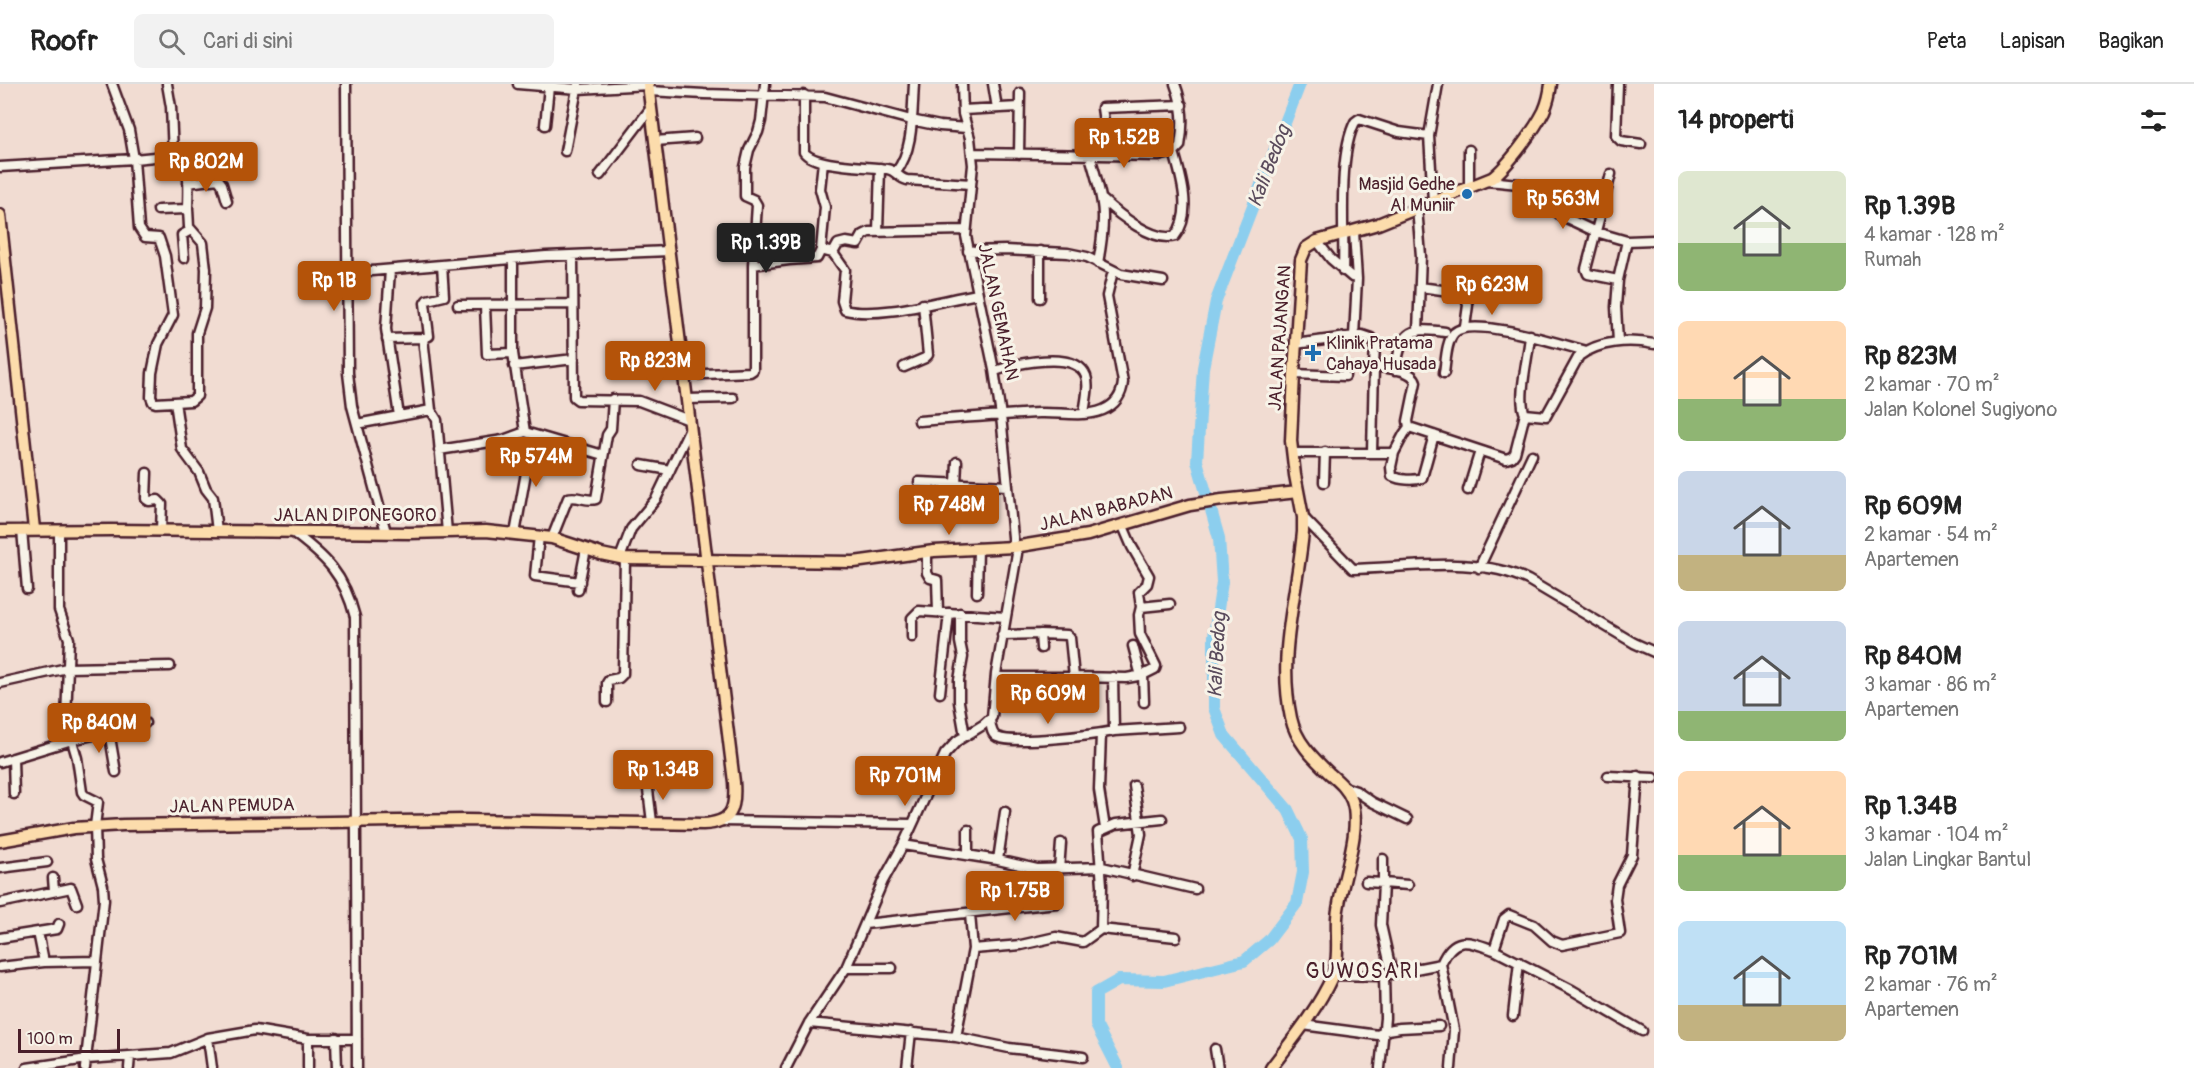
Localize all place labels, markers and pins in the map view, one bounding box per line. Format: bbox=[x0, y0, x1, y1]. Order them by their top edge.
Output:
pin: Rp 1.52B bbox=[1062, 118, 1186, 169]
pin: Rp 802M bbox=[151, 142, 261, 193]
place label: Masjid Gedhe Al Muniir bbox=[1359, 173, 1456, 217]
pin: Rp 563M bbox=[1508, 179, 1618, 230]
marker: Masjid Gedhe Al Muniir bbox=[1460, 187, 1474, 201]
pin: Rp 1.39B bbox=[704, 223, 828, 274]
pin: Rp 1B bbox=[292, 261, 376, 312]
pin: Rp 623M bbox=[1437, 265, 1547, 316]
place label: Klinik Pratama Cahaya Husada bbox=[1326, 332, 1436, 376]
pin: Rp 823M bbox=[600, 341, 710, 392]
marker: Klinik Pratama Cahaya Husada bbox=[1304, 344, 1322, 362]
pin: Rp 574M bbox=[481, 437, 591, 488]
pin: Rp 748M bbox=[894, 485, 1004, 536]
pin: Rp 609M bbox=[993, 674, 1103, 725]
pin: Rp 840M bbox=[44, 703, 154, 754]
pin: Rp 1.34B bbox=[601, 750, 725, 801]
pin: Rp 701M bbox=[850, 756, 960, 807]
pin: Rp 1.75B bbox=[953, 871, 1077, 922]

